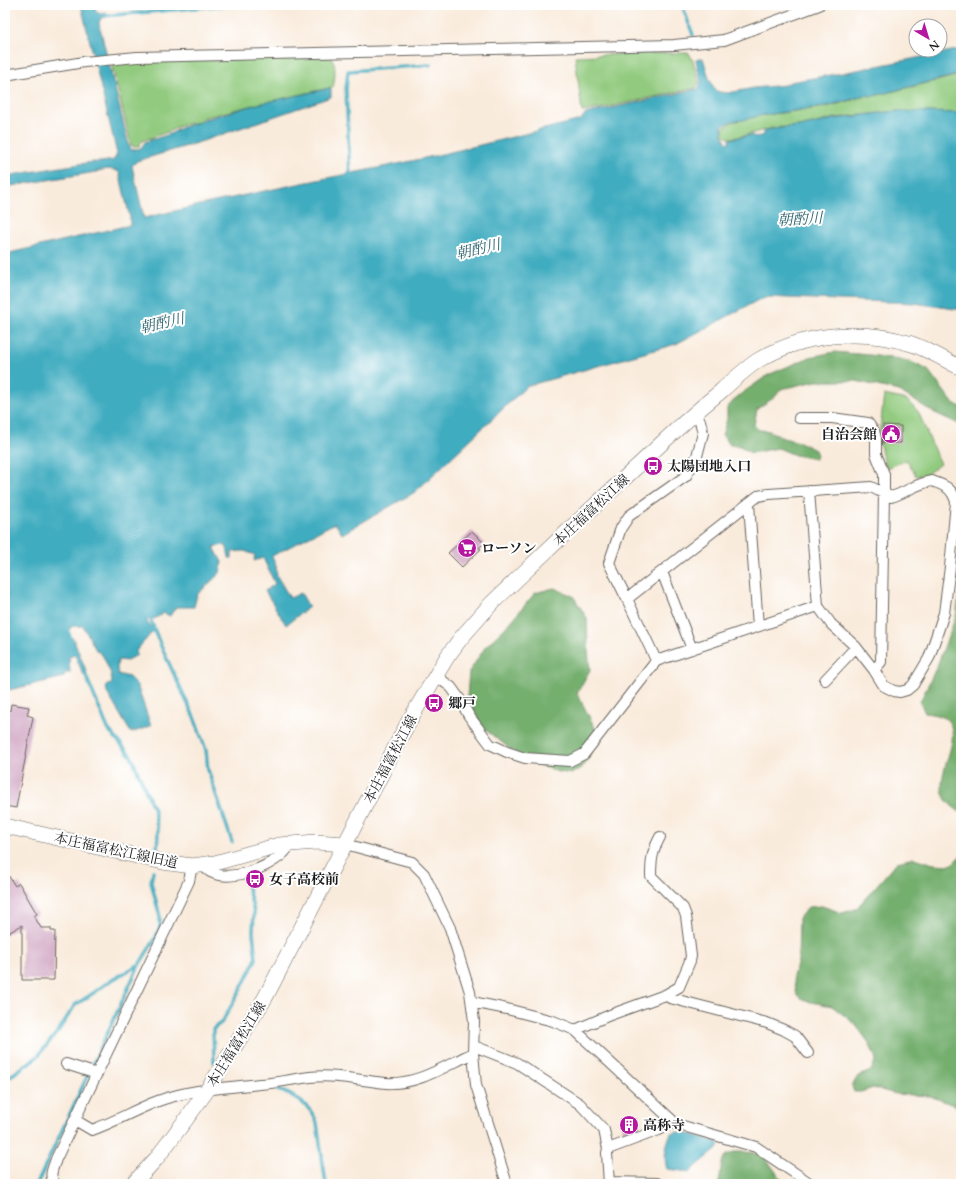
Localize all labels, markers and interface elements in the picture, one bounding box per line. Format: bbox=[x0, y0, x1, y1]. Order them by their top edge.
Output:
north arrow bbox=[908, 18, 948, 58]
text: N bbox=[925, 37, 942, 55]
water label: 朝酌川 bbox=[777, 208, 825, 230]
water label: 朝酌川 bbox=[454, 234, 504, 264]
water label: 朝酌川 bbox=[138, 308, 188, 338]
public building icon: 自治会館 bbox=[880, 423, 902, 445]
place label: 自治会館 bbox=[821, 425, 877, 444]
bus stop icon: 太陽団地入口 bbox=[642, 455, 664, 477]
place label: 太陽団地入口 bbox=[667, 457, 751, 476]
street label: 本庄福富松江線 bbox=[549, 470, 634, 551]
supermarket icon: ローソン bbox=[456, 537, 478, 559]
place label: ローソン bbox=[481, 539, 536, 558]
bus stop icon: 郷戸 bbox=[423, 692, 445, 714]
place label: 郷戸 bbox=[448, 694, 476, 713]
street label: 本庄福富松江線 bbox=[359, 712, 422, 807]
street label: 本庄福富松江線旧道 bbox=[52, 828, 179, 873]
bus stop icon: 女子高校前 bbox=[244, 868, 266, 890]
place label: 女子高校前 bbox=[269, 870, 339, 889]
street label: 本庄福富松江線 bbox=[202, 998, 270, 1091]
building icon: 高称寺 bbox=[618, 1114, 640, 1136]
place label: 高称寺 bbox=[643, 1116, 685, 1135]

